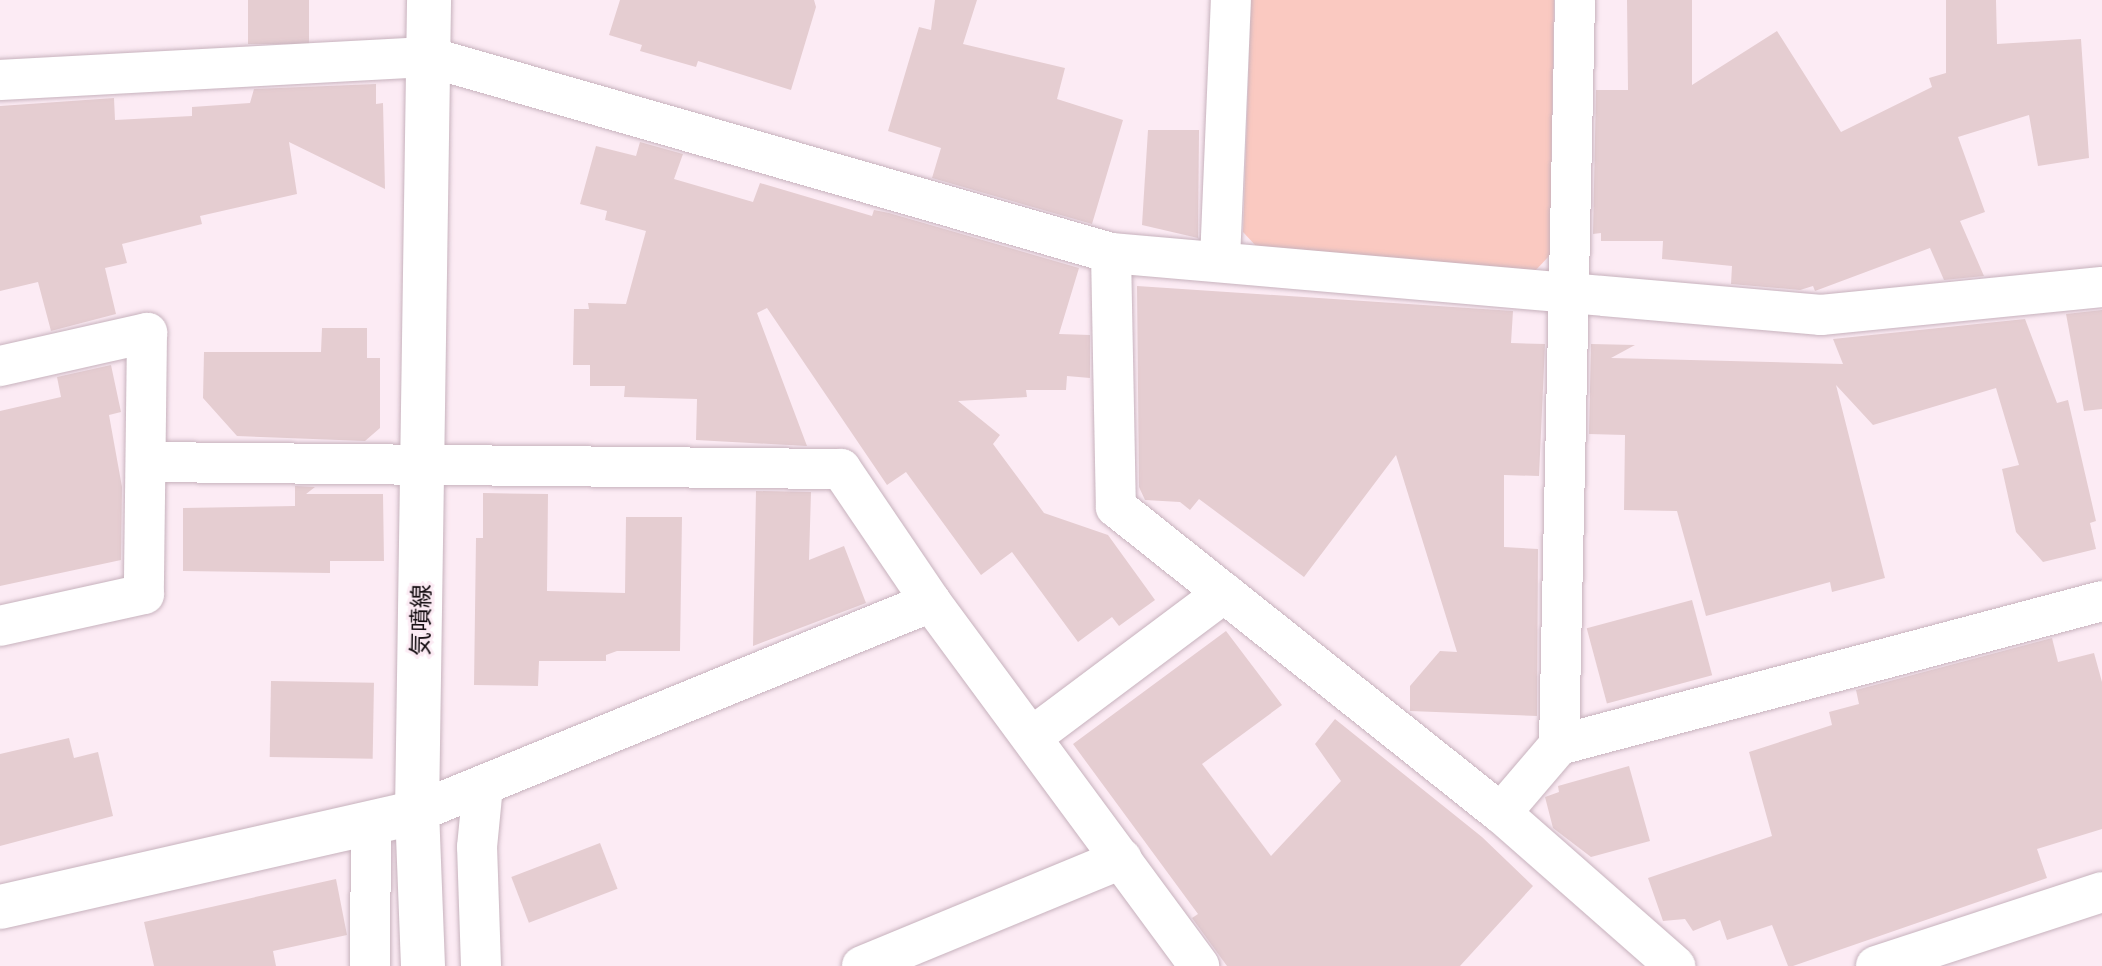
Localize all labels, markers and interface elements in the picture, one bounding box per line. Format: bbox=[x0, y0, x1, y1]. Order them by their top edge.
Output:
street label: 気噴線 bbox=[406, 584, 436, 656]

